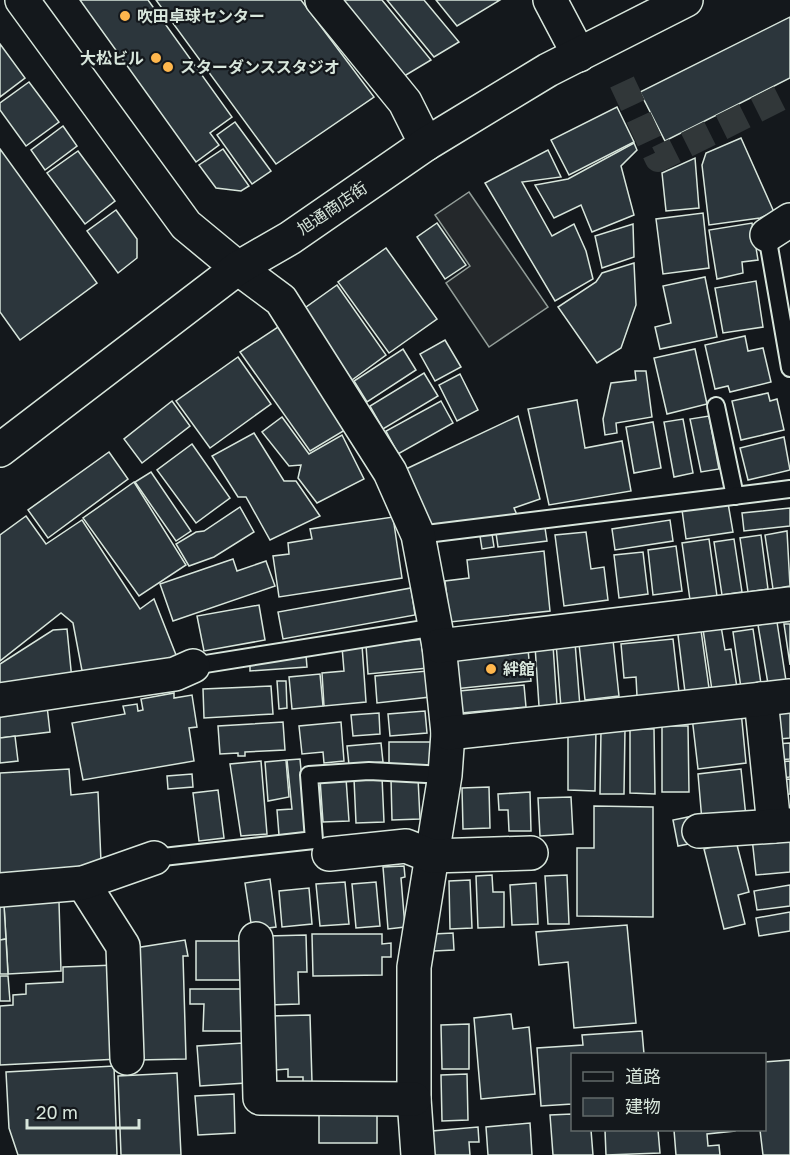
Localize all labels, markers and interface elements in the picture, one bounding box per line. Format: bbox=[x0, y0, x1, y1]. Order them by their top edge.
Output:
place label: 吹田卓球センター bbox=[137, 6, 265, 26]
marker: 吹田卓球センター bbox=[118, 9, 132, 23]
place label: 大松ビル bbox=[80, 48, 144, 68]
marker: 大松ビル bbox=[149, 51, 163, 65]
place label: スターダンススタジオ bbox=[180, 57, 340, 77]
marker: スターダンススタジオ bbox=[161, 60, 175, 74]
street label: 旭通商店街 bbox=[293, 177, 371, 239]
place label: 絆館 bbox=[503, 659, 535, 679]
marker: 絆館 bbox=[484, 662, 498, 676]
legend bbox=[571, 1053, 766, 1131]
text: 道路 bbox=[625, 1065, 661, 1087]
scale bar bbox=[27, 1092, 140, 1130]
text: 建物 bbox=[625, 1095, 661, 1117]
text: 20 m bbox=[36, 1101, 78, 1123]

